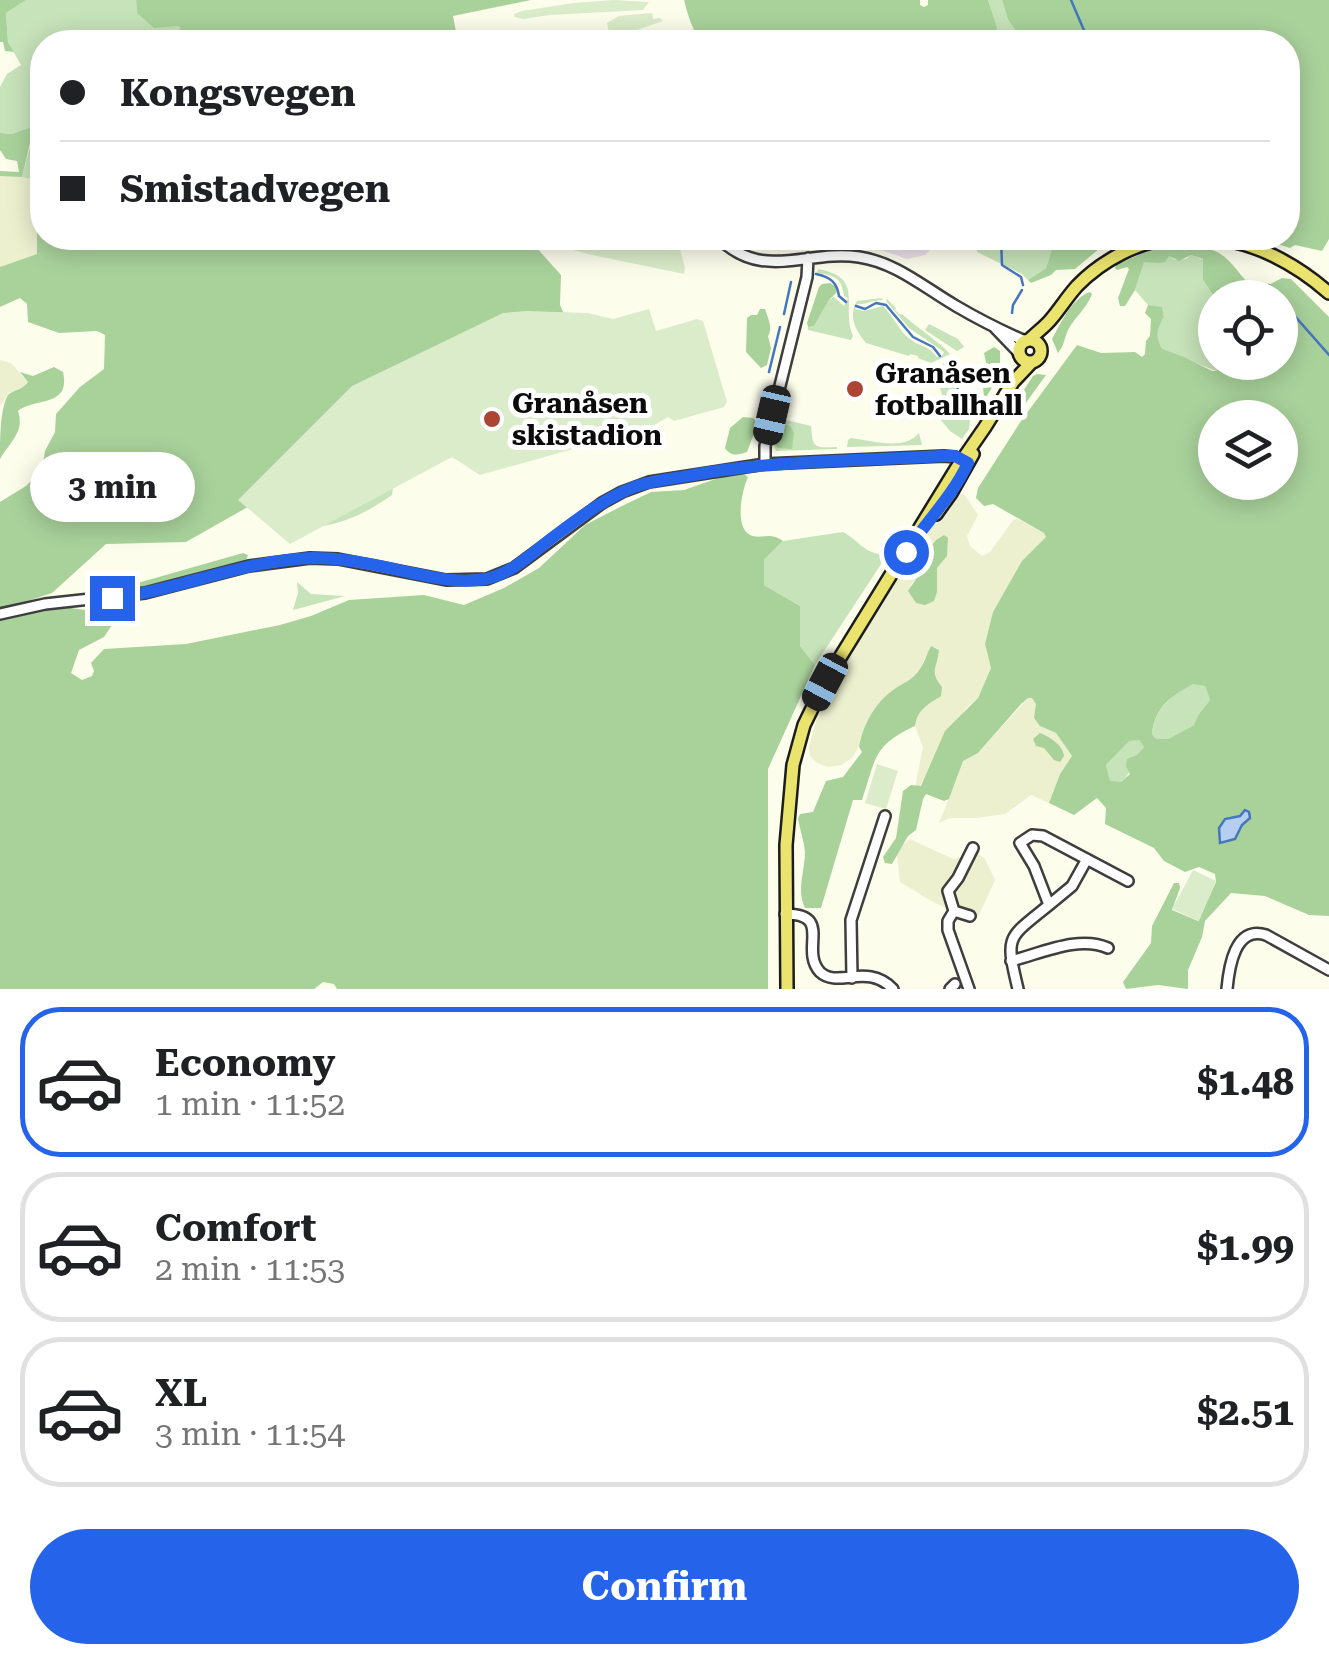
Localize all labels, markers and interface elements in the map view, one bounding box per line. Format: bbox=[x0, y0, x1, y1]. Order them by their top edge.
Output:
text: Kongsvegen bbox=[120, 71, 356, 115]
text: Smistadvegen bbox=[120, 167, 390, 211]
map controls bbox=[1198, 280, 1298, 500]
button: locate bbox=[1198, 280, 1298, 380]
place label: Granåsen fotballhall bbox=[875, 357, 1023, 422]
marker: Granåsen fotballhall bbox=[844, 378, 866, 400]
car bbox=[751, 382, 793, 448]
place label: Granåsen skistadion bbox=[512, 387, 662, 452]
button: layers bbox=[1198, 400, 1298, 500]
marker: Granåsen skistadion bbox=[481, 408, 503, 430]
callout: 3 min bbox=[29, 453, 194, 523]
text: 3 min bbox=[68, 468, 157, 506]
route start bbox=[884, 530, 929, 575]
route end bbox=[90, 576, 135, 621]
car bbox=[798, 648, 852, 716]
icon: car bbox=[35, 1037, 125, 1127]
text: Economy bbox=[155, 1041, 335, 1085]
text: $1.48 bbox=[1197, 1060, 1294, 1104]
text: 1 min · 11:52 bbox=[155, 1085, 345, 1123]
icon: car bbox=[35, 1202, 125, 1292]
text: Comfort bbox=[155, 1206, 316, 1250]
text: $1.99 bbox=[1197, 1225, 1294, 1269]
text: 2 min · 11:53 bbox=[155, 1250, 345, 1288]
icon: car bbox=[35, 1367, 125, 1457]
text: XL bbox=[155, 1371, 207, 1415]
text: $2.51 bbox=[1197, 1390, 1294, 1434]
text: 3 min · 11:54 bbox=[155, 1415, 345, 1453]
button: Confirm bbox=[30, 1529, 1299, 1644]

